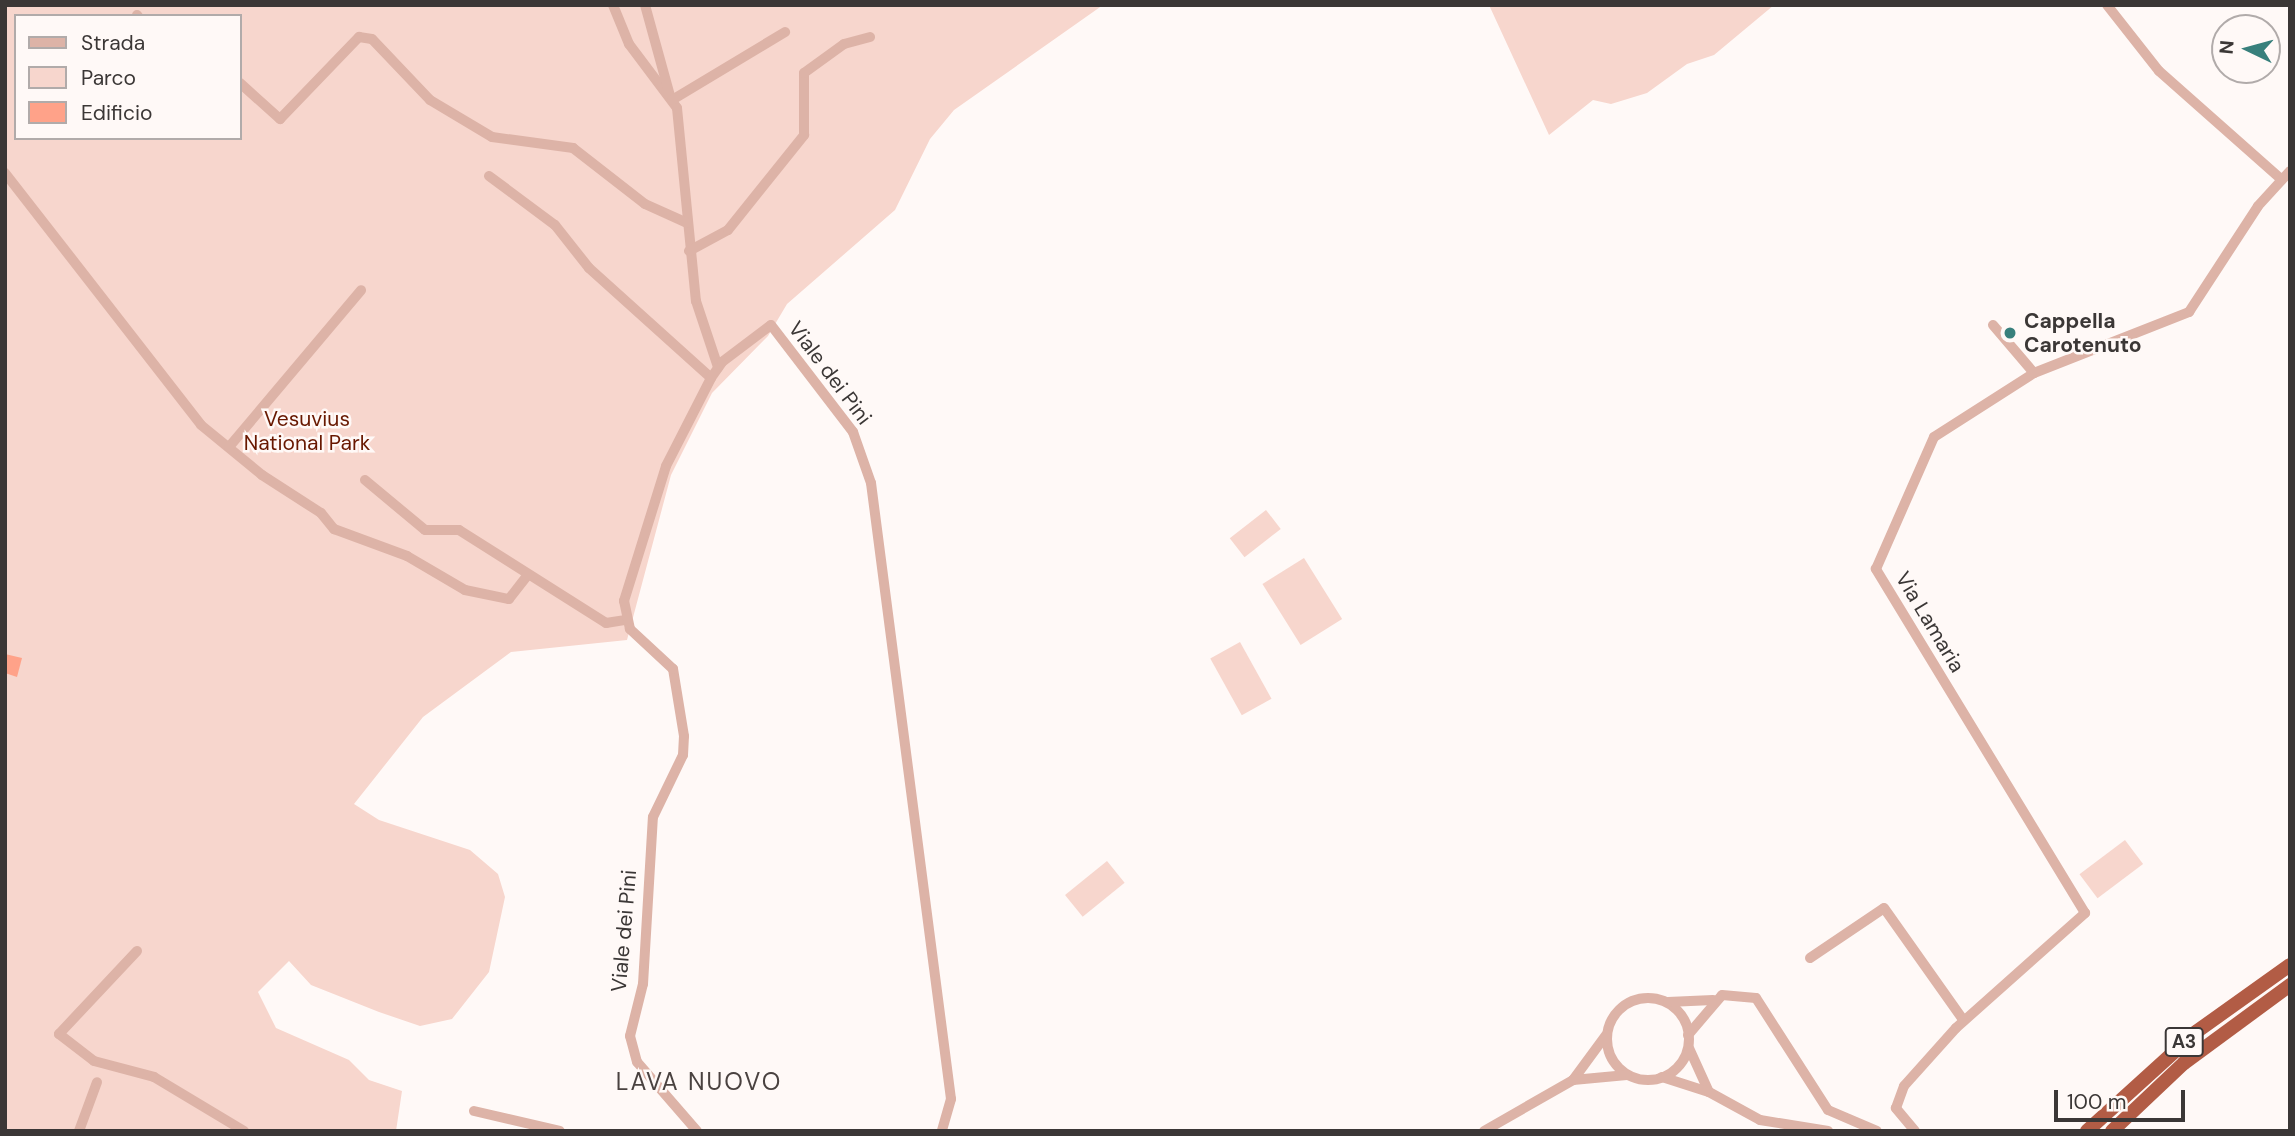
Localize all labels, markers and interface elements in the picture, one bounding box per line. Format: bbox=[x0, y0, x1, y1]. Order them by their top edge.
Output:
legend bbox=[14, 14, 242, 140]
north arrow bbox=[2211, 14, 2281, 84]
text: Strada bbox=[81, 29, 145, 57]
text: N bbox=[2214, 39, 2240, 55]
text: Parco bbox=[81, 64, 136, 92]
text: Edificio bbox=[81, 99, 152, 127]
place label: Cappella Carotenuto bbox=[2024, 308, 2142, 358]
street label: Viale dei Pini bbox=[783, 316, 877, 430]
marker: Cappella Carotenuto bbox=[2002, 325, 2018, 341]
park label: Vesuvius National Park bbox=[244, 406, 370, 456]
street label: Via Lamaria bbox=[1890, 567, 1970, 677]
street label: Viale dei Pini bbox=[606, 869, 642, 993]
road number: A3 bbox=[2163, 1026, 2205, 1058]
district label: LAVA NUOVO bbox=[617, 1068, 781, 1096]
scale bar bbox=[2057, 1076, 2188, 1120]
text: 100 m bbox=[2067, 1088, 2127, 1116]

